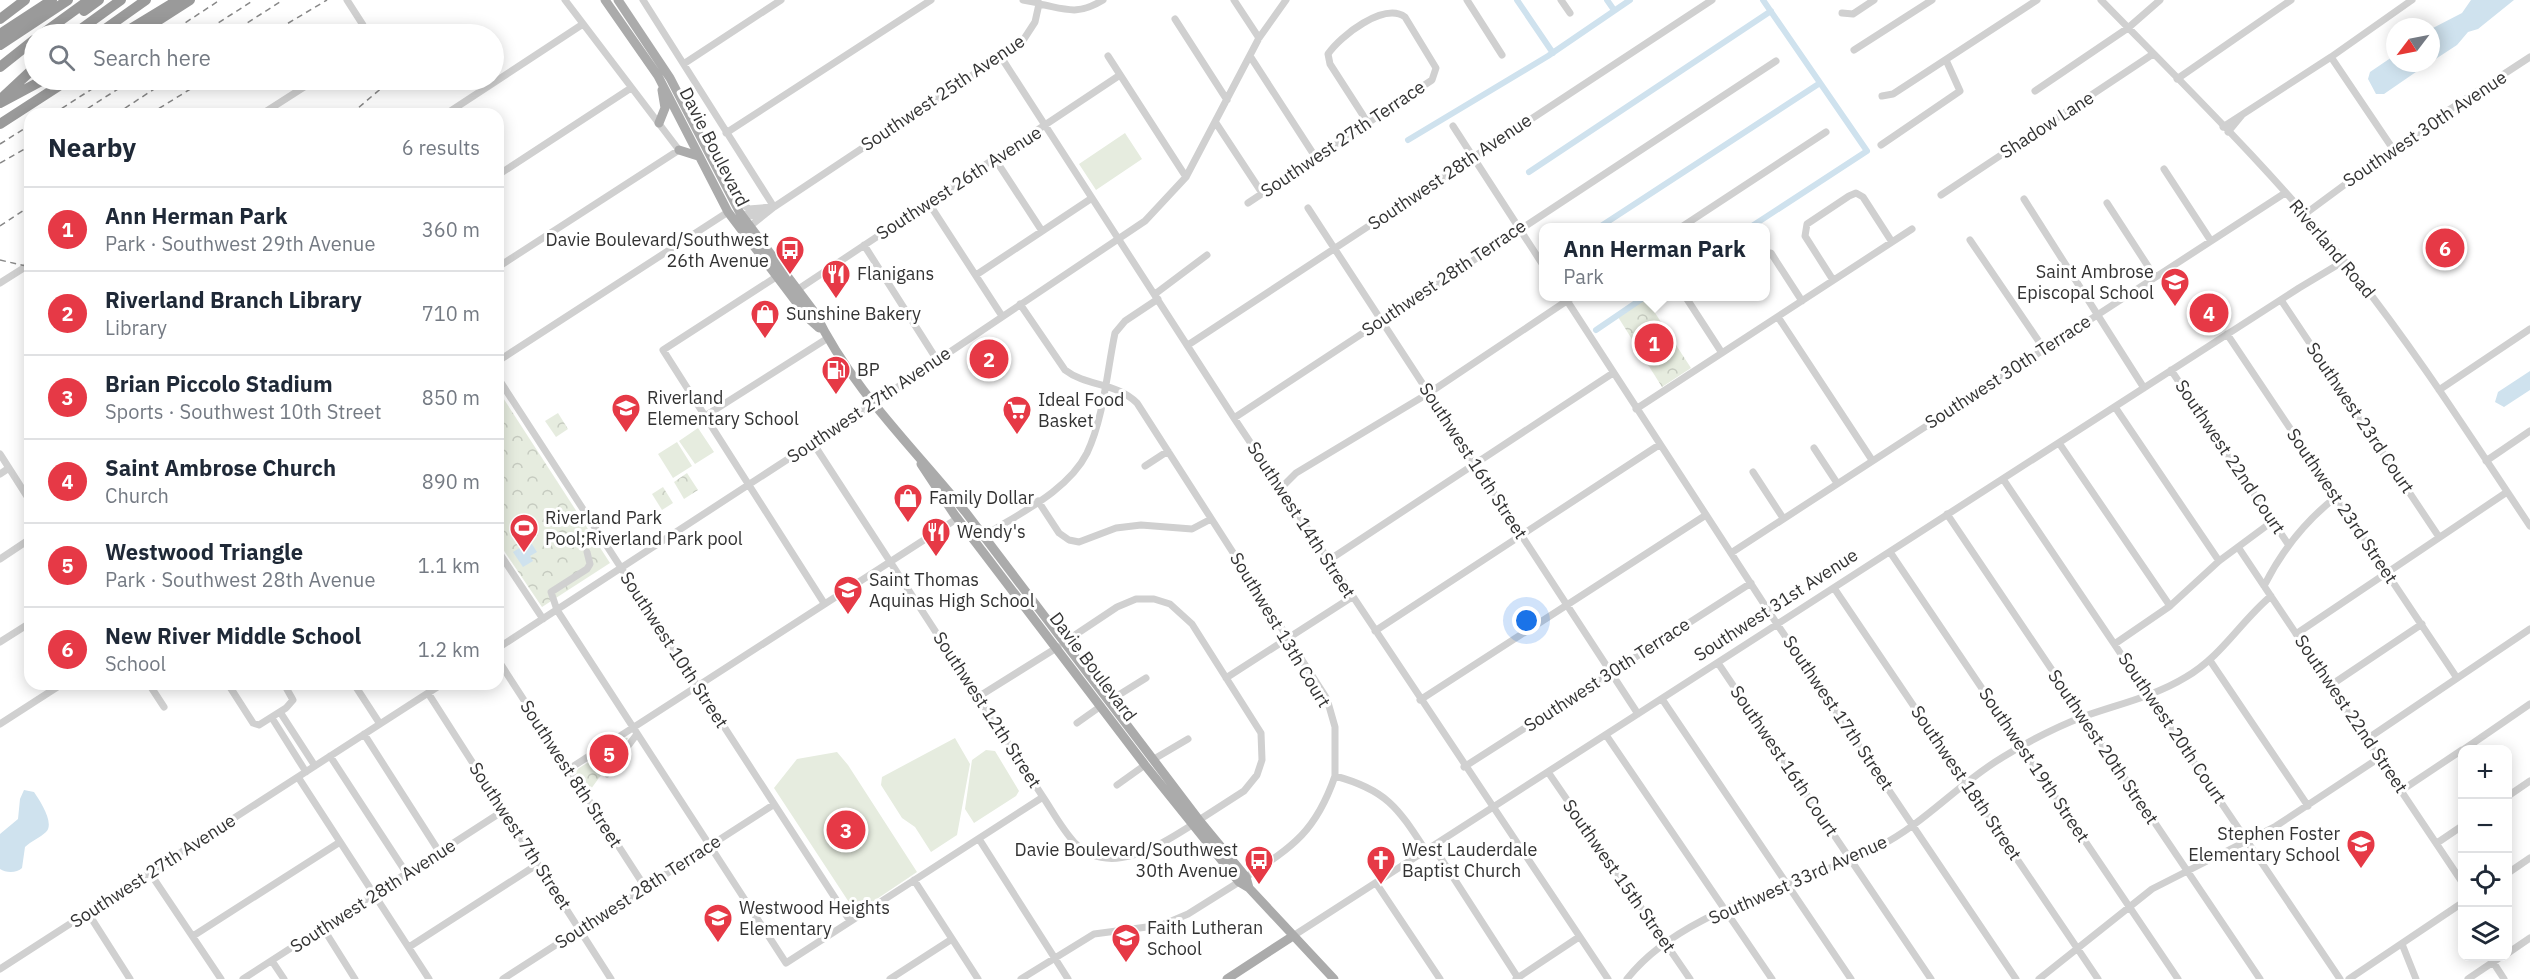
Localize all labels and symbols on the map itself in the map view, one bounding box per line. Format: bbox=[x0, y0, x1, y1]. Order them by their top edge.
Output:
north arrow bbox=[2386, 18, 2440, 72]
street label: Southwest 25th Avenue bbox=[856, 29, 1029, 156]
street label: Southwest 30th Avenue bbox=[2338, 65, 2511, 192]
street label: Southwest 27th Terrace bbox=[1256, 75, 1429, 202]
street label: Davie Boulevard bbox=[674, 83, 754, 210]
street label: Shadow Lane bbox=[1995, 86, 2098, 164]
street label: Southwest 28th Avenue bbox=[1363, 108, 1536, 235]
street label: Southwest 26th Avenue bbox=[872, 120, 1046, 245]
street label: Riverland Road bbox=[2284, 195, 2380, 303]
street label: Southwest 28th Terrace bbox=[1357, 214, 1530, 341]
pin: 6 bbox=[2426, 226, 2464, 270]
place label: Davie Boulevard/Southwest 26th Avenue bbox=[546, 228, 769, 272]
bus stop icon: Davie Boulevard/Southwest 26th Avenue bbox=[774, 234, 806, 276]
restaurant icon: Flanigans bbox=[820, 258, 852, 300]
place label: Saint Ambrose Episcopal School bbox=[2017, 260, 2154, 304]
place label: Flanigans bbox=[857, 262, 934, 285]
school or university icon: Saint Ambrose Episcopal School bbox=[2159, 266, 2191, 308]
pin: 4 bbox=[2190, 290, 2228, 336]
shop icon: Sunshine Bakery bbox=[749, 298, 781, 340]
place label: Sunshine Bakery bbox=[786, 302, 921, 325]
street label: Southwest 30th Terrace bbox=[1921, 309, 2095, 434]
pin: 1 bbox=[1634, 320, 1674, 366]
pin: 2 bbox=[970, 336, 1008, 382]
street label: Southwest 23rd Court bbox=[2301, 338, 2420, 498]
street label: Southwest 27th Avenue bbox=[782, 341, 955, 468]
fuel station icon: BP bbox=[820, 354, 852, 396]
place label: BP bbox=[857, 358, 880, 381]
street label: Southwest 22nd Court bbox=[2170, 375, 2291, 538]
street label: Southwest 16th Street bbox=[1414, 378, 1533, 543]
place label: Riverland Elementary School bbox=[647, 386, 799, 430]
place label: Ideal Food Basket bbox=[1038, 388, 1124, 432]
school or university icon: Riverland Elementary School bbox=[610, 392, 642, 434]
supermarket icon: Ideal Food Basket bbox=[1001, 394, 1033, 436]
street label: Southwest 23rd Street bbox=[2282, 424, 2403, 588]
street label: Southwest 14th Street bbox=[1242, 437, 1361, 602]
shop icon: Family Dollar bbox=[892, 482, 924, 524]
place label: Family Dollar bbox=[929, 486, 1035, 509]
place label: Riverland Park Pool;Riverland Park pool bbox=[545, 506, 743, 550]
sports icon: Riverland Park Pool;Riverland Park pool bbox=[508, 512, 540, 554]
restaurant icon: Wendy's bbox=[920, 516, 952, 558]
place label: Wendy's bbox=[957, 520, 1026, 543]
street label: Southwest 31st Avenue bbox=[1689, 543, 1862, 666]
street label: Southwest 13th Court bbox=[1225, 548, 1336, 711]
street label: Southwest 10th Street bbox=[615, 567, 734, 732]
place label: Saint Thomas Aquinas High School bbox=[869, 568, 1035, 612]
school or university icon: Saint Thomas Aquinas High School bbox=[832, 574, 864, 616]
your location bbox=[1512, 606, 1541, 635]
street label: Davie Boulevard bbox=[1045, 607, 1142, 726]
street label: Southwest 30th Terrace bbox=[1520, 612, 1694, 737]
street label: Southwest 12th Street bbox=[928, 627, 1047, 792]
street label: Southwest 22nd Street bbox=[2290, 630, 2413, 797]
street label: Southwest 17th Street bbox=[1778, 631, 1899, 795]
street label: Southwest 20th Court bbox=[2113, 648, 2231, 807]
street label: Southwest 20th Street bbox=[2043, 665, 2164, 829]
street label: Southwest 16th Court bbox=[1725, 681, 1843, 840]
street label: Southwest 19th Street bbox=[1974, 683, 2095, 847]
street label: Southwest 8th Street bbox=[515, 696, 628, 852]
street label: Southwest 18th Street bbox=[1906, 701, 2027, 865]
pin: 5 bbox=[590, 732, 628, 777]
street label: Southwest 7th Street bbox=[464, 758, 577, 914]
street label: Southwest 15th Street bbox=[1558, 795, 1681, 957]
street label: Southwest 27th Avenue bbox=[66, 808, 240, 933]
pin: 3 bbox=[826, 808, 866, 852]
place label: Stephen Foster Elementary School bbox=[2188, 822, 2340, 866]
school or university icon: Stephen Foster Elementary School bbox=[2345, 828, 2377, 870]
street label: Southwest 28th Terrace bbox=[551, 829, 725, 954]
street label: Southwest 33rd Avenue bbox=[1705, 830, 1891, 929]
street label: Southwest 28th Avenue bbox=[286, 833, 460, 958]
place label: Davie Boulevard/Southwest 30th Avenue bbox=[1015, 838, 1238, 882]
place label: West Lauderdale Baptist Church bbox=[1402, 838, 1537, 882]
bus stop icon: Davie Boulevard/Southwest 30th Avenue bbox=[1243, 844, 1275, 886]
church icon: West Lauderdale Baptist Church bbox=[1365, 844, 1397, 886]
place label: Westwood Heights Elementary bbox=[739, 896, 890, 940]
school or university icon: Westwood Heights Elementary bbox=[702, 902, 734, 944]
place label: Faith Lutheran School bbox=[1147, 916, 1263, 960]
school or university icon: Faith Lutheran School bbox=[1110, 922, 1142, 964]

